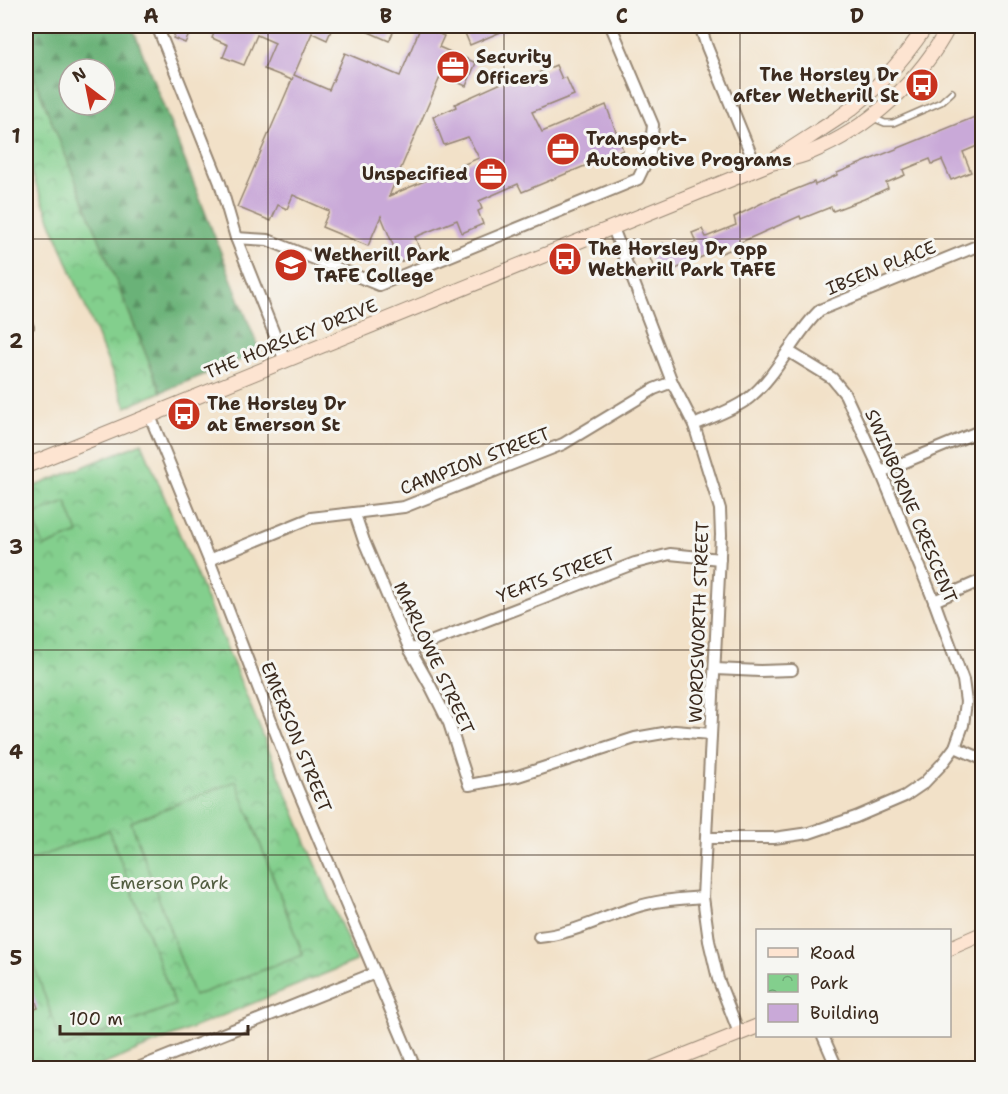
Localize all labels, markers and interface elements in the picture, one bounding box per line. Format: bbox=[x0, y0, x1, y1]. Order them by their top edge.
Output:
text: A bbox=[143, 3, 159, 29]
text: B bbox=[380, 3, 392, 29]
text: C bbox=[616, 3, 628, 29]
text: D bbox=[850, 3, 864, 29]
place label: Security Officers bbox=[476, 45, 552, 90]
office icon: Security Officers bbox=[435, 49, 471, 85]
north arrow bbox=[57, 57, 117, 117]
text: N bbox=[68, 62, 90, 87]
place label: The Horsley Dr after Wetherill St bbox=[733, 63, 899, 108]
bus stop icon: The Horsley Dr after Wetherill St bbox=[904, 67, 940, 103]
text: 1 bbox=[11, 123, 21, 149]
place label: Transport- Automotive Programs bbox=[586, 127, 792, 172]
office icon: Transport- Automotive Programs bbox=[545, 131, 581, 167]
office icon: Unspecified bbox=[473, 156, 509, 192]
place label: Unspecified bbox=[362, 162, 468, 186]
street label: IBSEN PLACE bbox=[823, 235, 939, 301]
place label: The Horsley Dr opp Wetherill Park TAFE bbox=[588, 237, 776, 282]
bus stop icon: The Horsley Dr opp Wetherill Park TAFE bbox=[547, 241, 583, 277]
place label: Wetherill Park TAFE College bbox=[314, 243, 450, 288]
school or university icon: Wetherill Park TAFE College bbox=[273, 247, 309, 283]
street label: THE HORSLEY DRIVE bbox=[201, 293, 381, 385]
text: 2 bbox=[9, 328, 23, 354]
place label: The Horsley Dr at Emerson St bbox=[207, 392, 347, 437]
bus stop icon: The Horsley Dr at Emerson St bbox=[166, 396, 202, 432]
street label: SWINBORNE CRESCENT bbox=[859, 405, 963, 607]
street label: CAMPION STREET bbox=[397, 421, 553, 501]
street label: WORDSWORTH STREET bbox=[683, 521, 715, 723]
text: 3 bbox=[9, 534, 23, 560]
street label: YEATS STREET bbox=[493, 541, 619, 609]
street label: MARLOWE STREET bbox=[388, 578, 480, 738]
street label: EMERSON STREET bbox=[255, 658, 337, 816]
text: 4 bbox=[9, 739, 23, 765]
park label: Emerson Park bbox=[109, 871, 229, 895]
legend bbox=[756, 929, 951, 1037]
text: Road bbox=[810, 941, 855, 965]
text: 5 bbox=[10, 945, 22, 971]
text: Park bbox=[810, 971, 849, 995]
scale bar bbox=[60, 998, 248, 1036]
text: Building bbox=[810, 1001, 879, 1025]
text: 100 m bbox=[69, 1007, 123, 1031]

